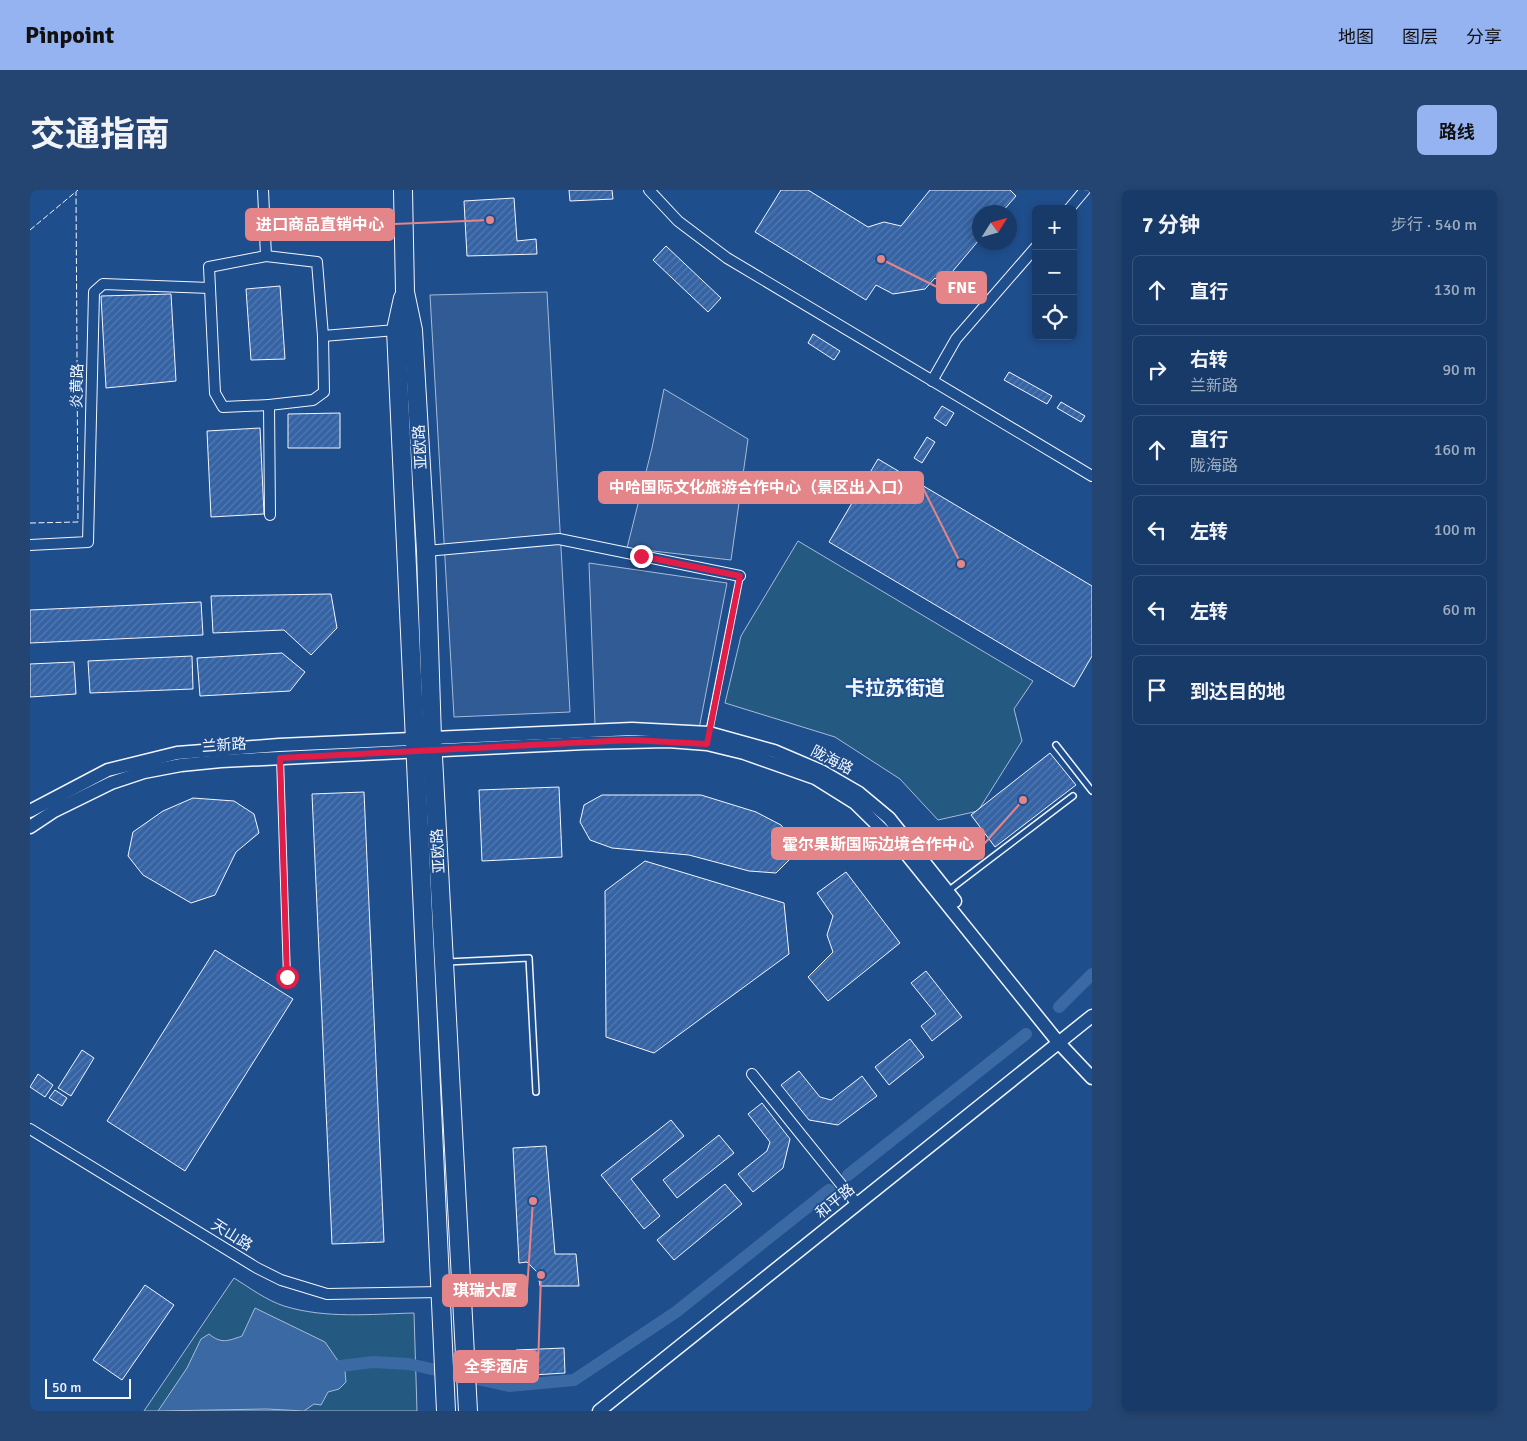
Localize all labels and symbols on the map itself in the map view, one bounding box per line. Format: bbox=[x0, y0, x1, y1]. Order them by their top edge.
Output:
north arrow bbox=[972, 205, 1017, 250]
callout: 进口商品直销中心 bbox=[246, 209, 394, 240]
text: 进口商品直销中心 bbox=[256, 215, 384, 235]
callout: FNE bbox=[937, 272, 986, 303]
text: FNE bbox=[948, 278, 976, 298]
street label: 炎黄路 bbox=[68, 363, 86, 409]
street label: 亚欧路 bbox=[410, 424, 430, 470]
callout: 中哈国际文化旅游合作中心（景区出入口） bbox=[599, 472, 923, 503]
text: 中哈国际文化旅游合作中心（景区出入口） bbox=[609, 478, 913, 498]
route end bbox=[630, 545, 653, 568]
district label: 卡拉苏街道 bbox=[845, 676, 945, 701]
street label: 兰新路 bbox=[201, 734, 247, 756]
street label: 陇海路 bbox=[808, 742, 856, 778]
street label: 亚欧路 bbox=[428, 828, 448, 874]
callout: 霍尔果斯国际边境合作中心 bbox=[772, 828, 984, 859]
text: 霍尔果斯国际边境合作中心 bbox=[782, 835, 974, 855]
route start bbox=[276, 966, 299, 989]
street label: 和平路 bbox=[812, 1180, 858, 1222]
street label: 天山路 bbox=[208, 1215, 256, 1255]
callout: 琪瑞大厦 bbox=[443, 1275, 527, 1306]
text: 琪瑞大厦 bbox=[453, 1281, 517, 1301]
callout: 全季酒店 bbox=[454, 1351, 538, 1382]
text: 全季酒店 bbox=[464, 1357, 528, 1377]
scale bar bbox=[45, 1376, 131, 1399]

